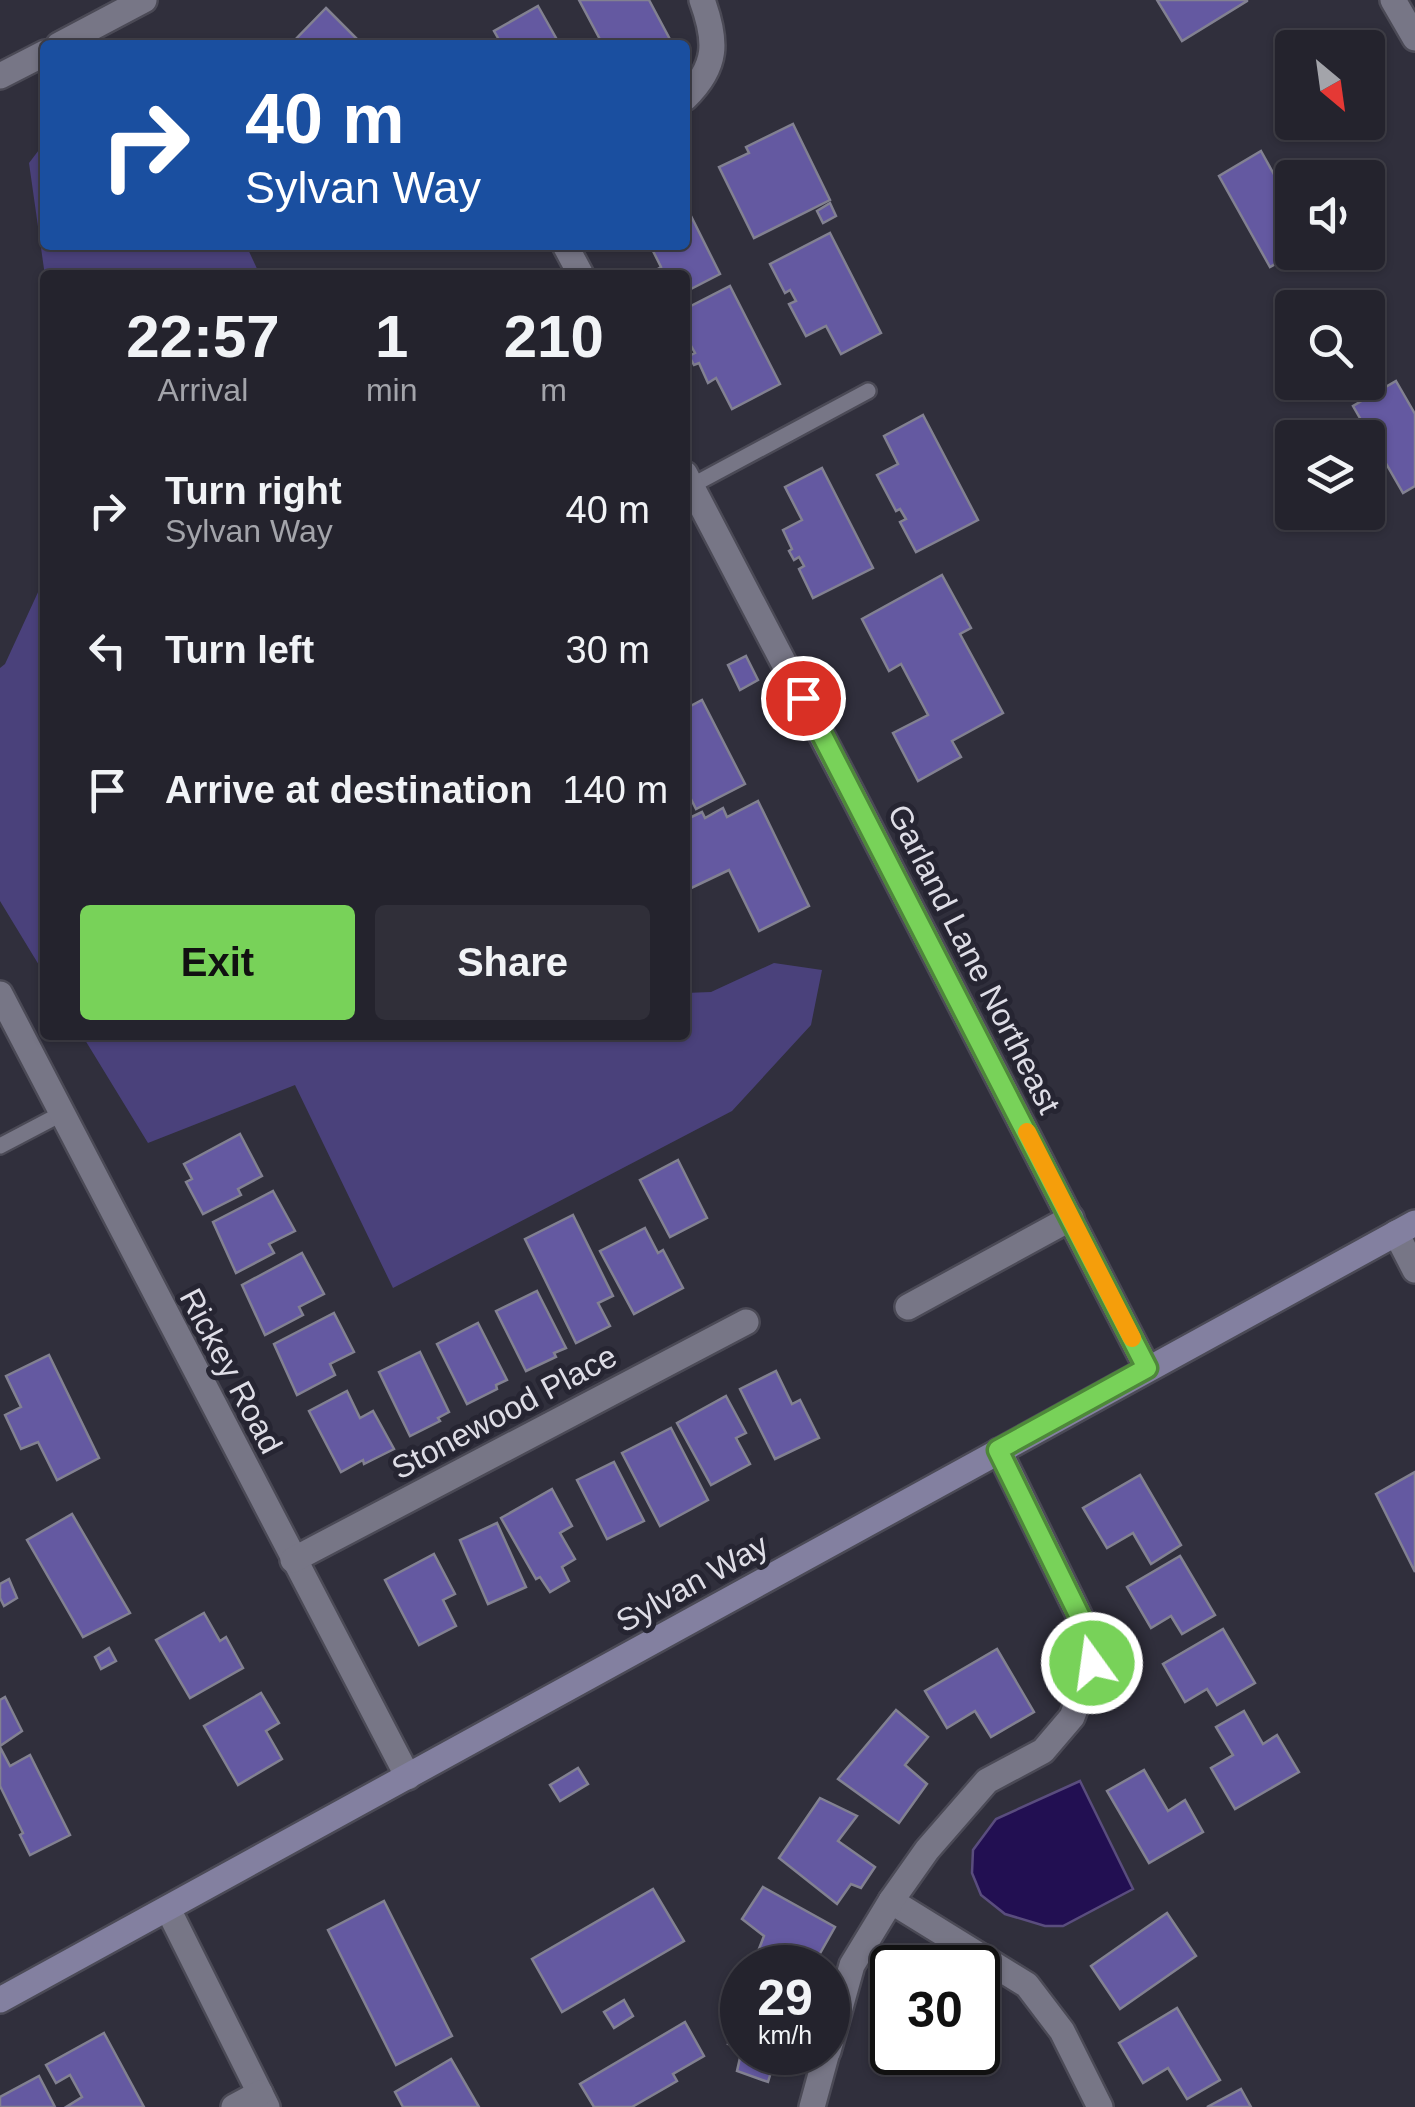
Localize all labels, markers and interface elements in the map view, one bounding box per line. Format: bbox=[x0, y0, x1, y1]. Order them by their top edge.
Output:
north arrow bbox=[1275, 30, 1385, 140]
map controls bbox=[1275, 30, 1385, 530]
icon: right bbox=[80, 80, 210, 210]
text: 40 m bbox=[245, 80, 405, 158]
button: sound bbox=[1275, 160, 1385, 270]
text: Sylvan Way bbox=[245, 162, 481, 213]
button: search bbox=[1275, 290, 1385, 400]
text: 22:57 bbox=[126, 303, 280, 370]
text: 1 bbox=[375, 303, 408, 370]
text: 210 bbox=[504, 303, 604, 370]
text: Arrival bbox=[158, 372, 248, 408]
text: min bbox=[366, 372, 417, 408]
text: m bbox=[540, 372, 567, 408]
button: layers bbox=[1275, 420, 1385, 530]
text: Turn right bbox=[165, 470, 342, 512]
icon: right bbox=[80, 483, 135, 538]
text: 40 m bbox=[566, 489, 650, 531]
text: Sylvan Way bbox=[165, 513, 333, 549]
icon: left bbox=[80, 623, 135, 678]
text: Turn left bbox=[165, 629, 314, 671]
text: 30 m bbox=[566, 629, 650, 671]
pin bbox=[761, 656, 846, 741]
icon: arrive bbox=[776, 671, 831, 726]
icon: arrive bbox=[80, 763, 135, 818]
text: Arrive at destination bbox=[165, 769, 532, 811]
text: 140 m bbox=[562, 769, 668, 811]
street label: Garland Lane Northeast bbox=[880, 799, 1068, 1119]
button: Exit bbox=[80, 905, 355, 1020]
button: Share bbox=[375, 905, 650, 1020]
street label: Rickey Road bbox=[173, 1282, 289, 1460]
street label: Stonewood Place bbox=[386, 1338, 622, 1486]
street label: Sylvan Way bbox=[610, 1527, 774, 1639]
position arrow bbox=[1040, 1611, 1144, 1715]
speed limit sign: 30 bbox=[870, 1945, 1000, 2075]
text: 29 bbox=[757, 1970, 813, 2026]
text: km/h bbox=[758, 2021, 812, 2049]

